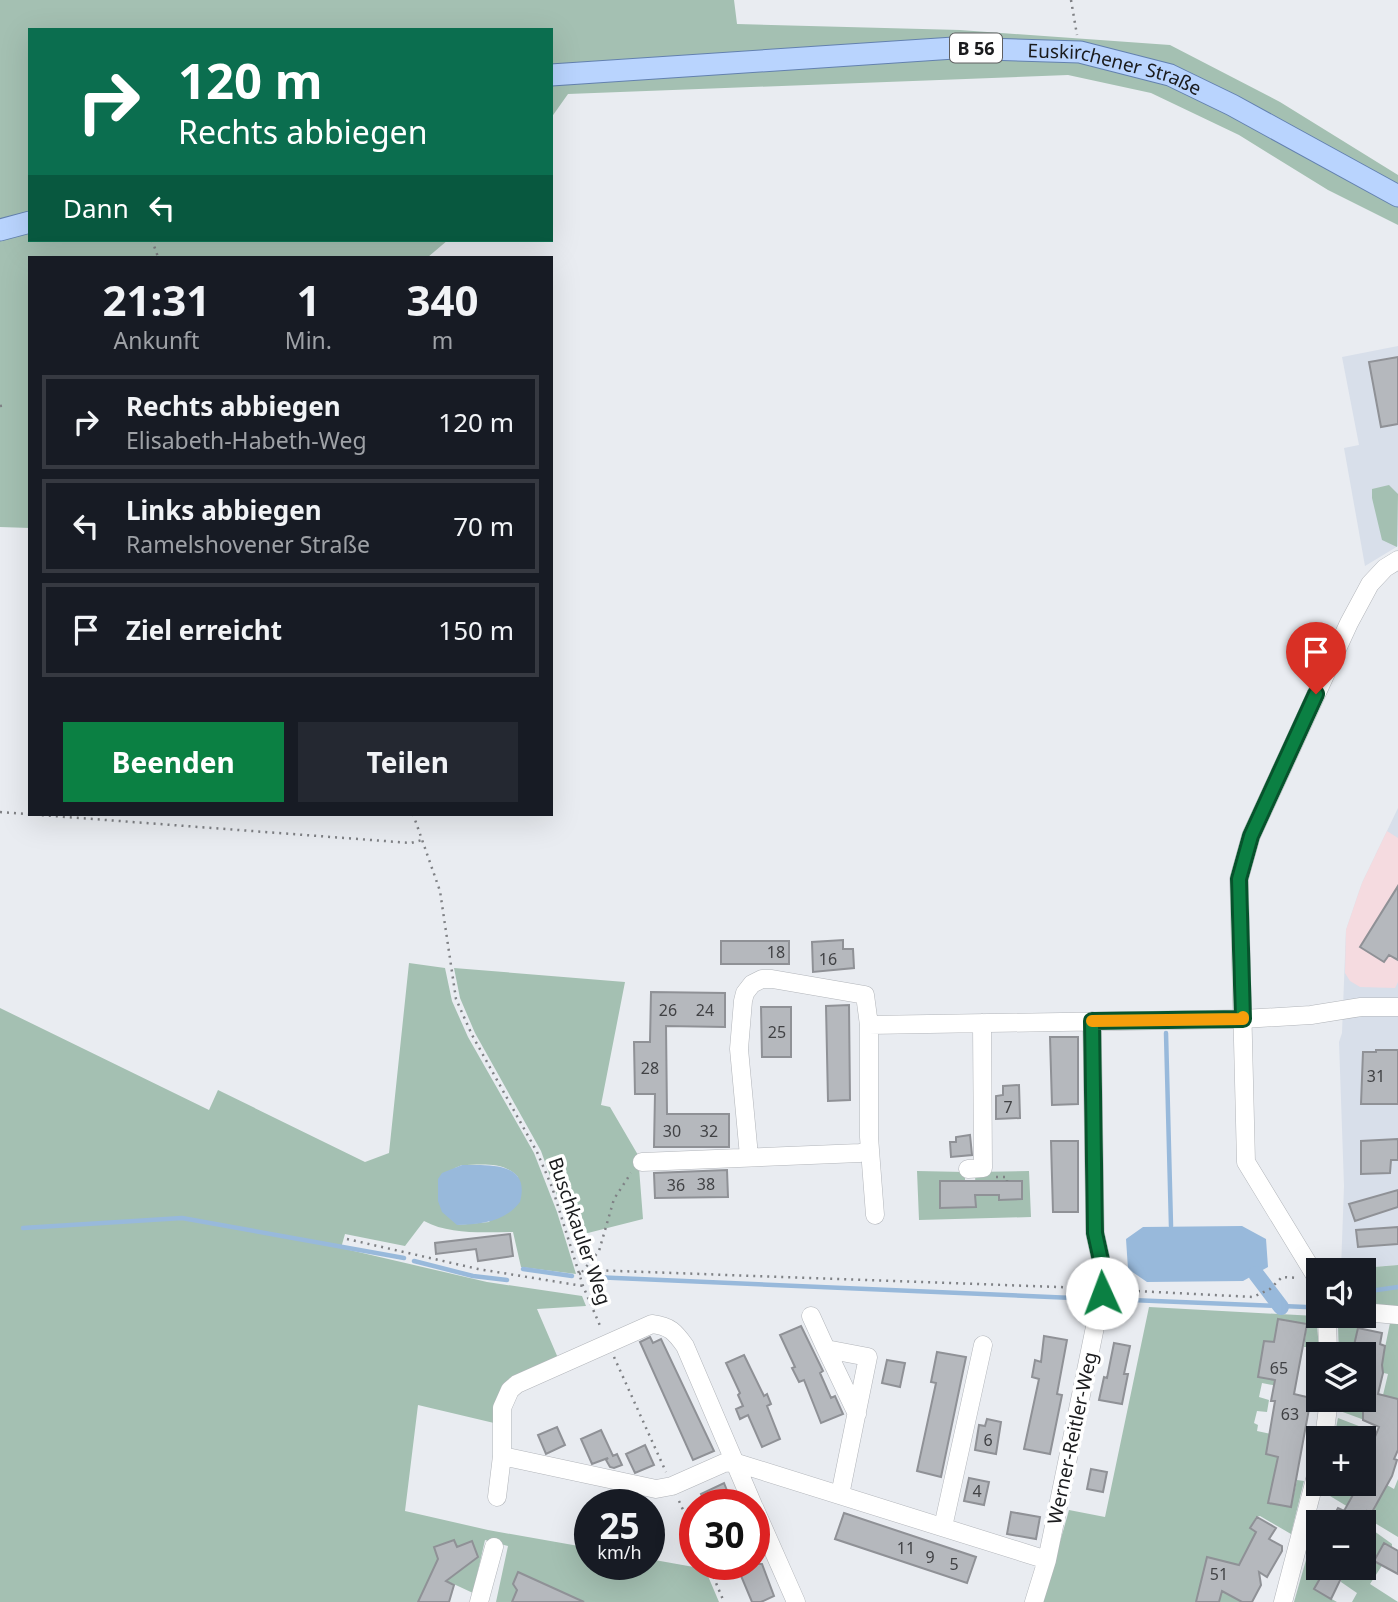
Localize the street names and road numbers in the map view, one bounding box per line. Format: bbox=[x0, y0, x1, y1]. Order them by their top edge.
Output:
road number: B 56 bbox=[950, 33, 1002, 62]
street label: Euskirchener Straße bbox=[1027, 37, 1206, 101]
street label: Buschkauler Weg bbox=[543, 1154, 617, 1308]
street label: Werner-Reitler-Weg bbox=[1041, 1349, 1103, 1527]

